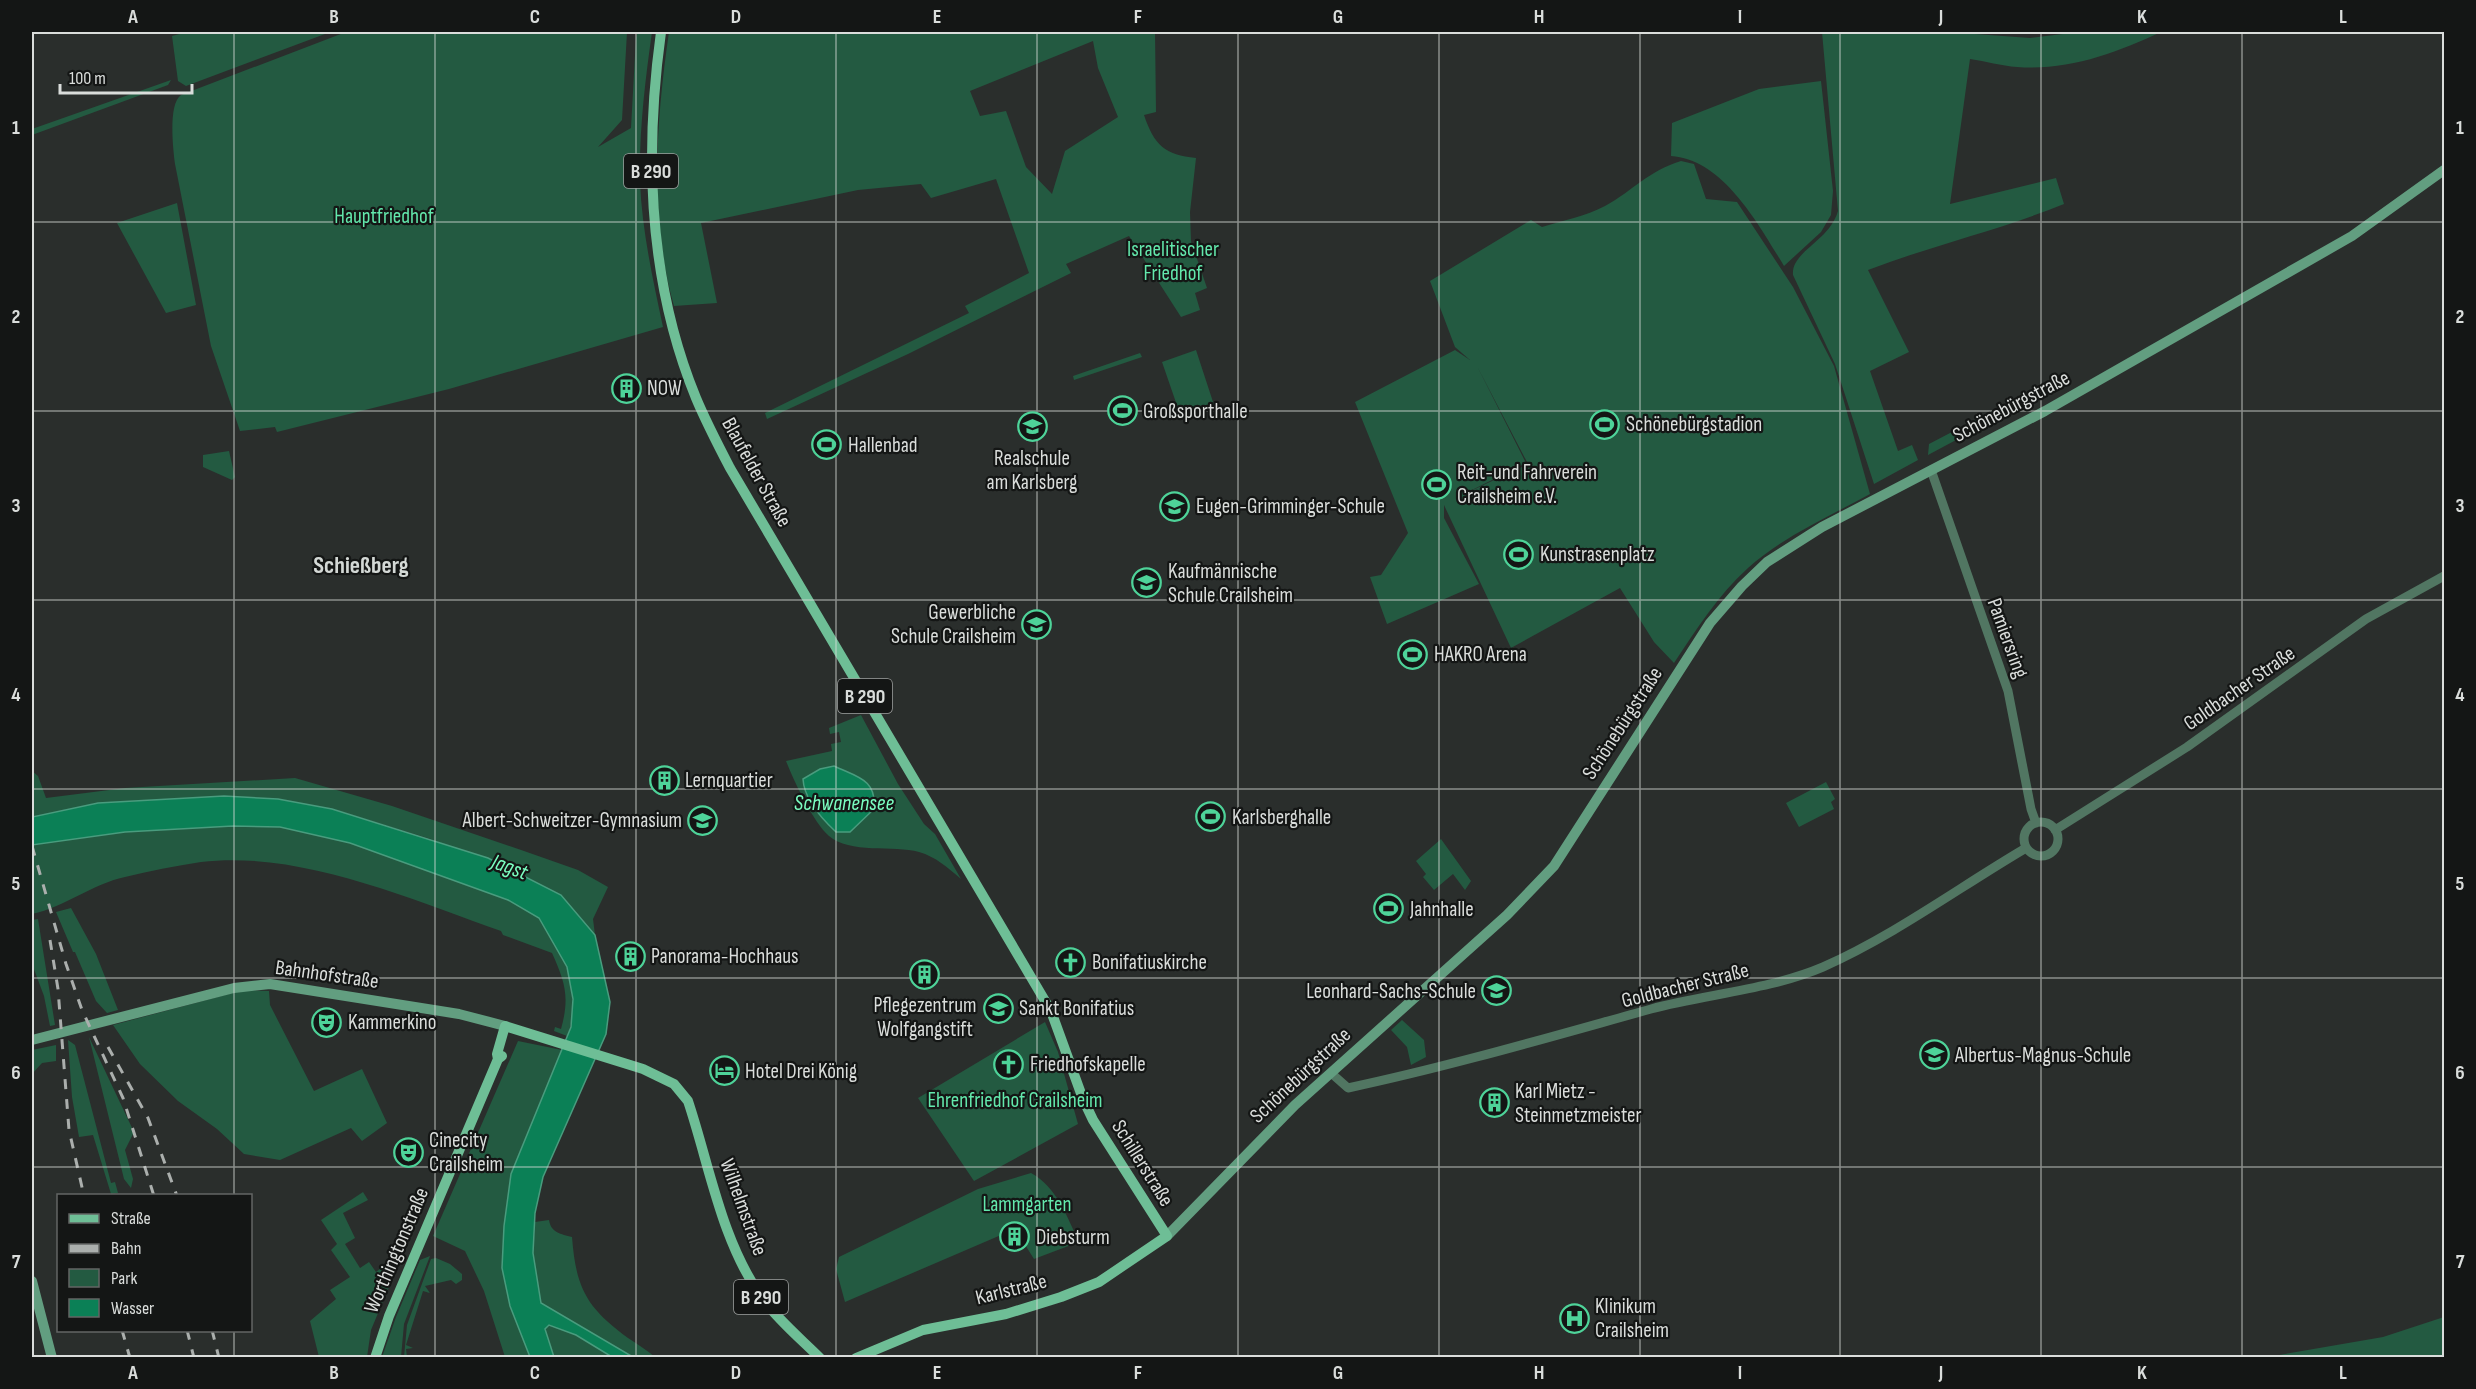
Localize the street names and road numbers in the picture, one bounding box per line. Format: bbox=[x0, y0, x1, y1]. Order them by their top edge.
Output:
road number: B 290 bbox=[624, 154, 678, 188]
street label: Schönebürgstraße bbox=[1948, 365, 2074, 448]
street label: Blaufelder Straße bbox=[716, 413, 797, 531]
street label: Pamiersring bbox=[1982, 595, 2033, 681]
street label: Goldbacher Straße bbox=[2179, 641, 2300, 736]
street label: Schönebürgstraße bbox=[1577, 662, 1668, 784]
road number: B 290 bbox=[838, 679, 892, 713]
street label: Bahnhofstraße bbox=[274, 955, 380, 994]
street label: Goldbacher Straße bbox=[1619, 958, 1751, 1013]
street label: Schönebürgstraße bbox=[1245, 1022, 1356, 1128]
street label: Schillerstraße bbox=[1106, 1115, 1179, 1211]
street label: Wilhelmstraße bbox=[714, 1155, 773, 1259]
street label: Worthingtonstraße bbox=[359, 1184, 434, 1317]
street label: Karlstraße bbox=[973, 1269, 1049, 1310]
road number: B 290 bbox=[734, 1280, 788, 1314]

